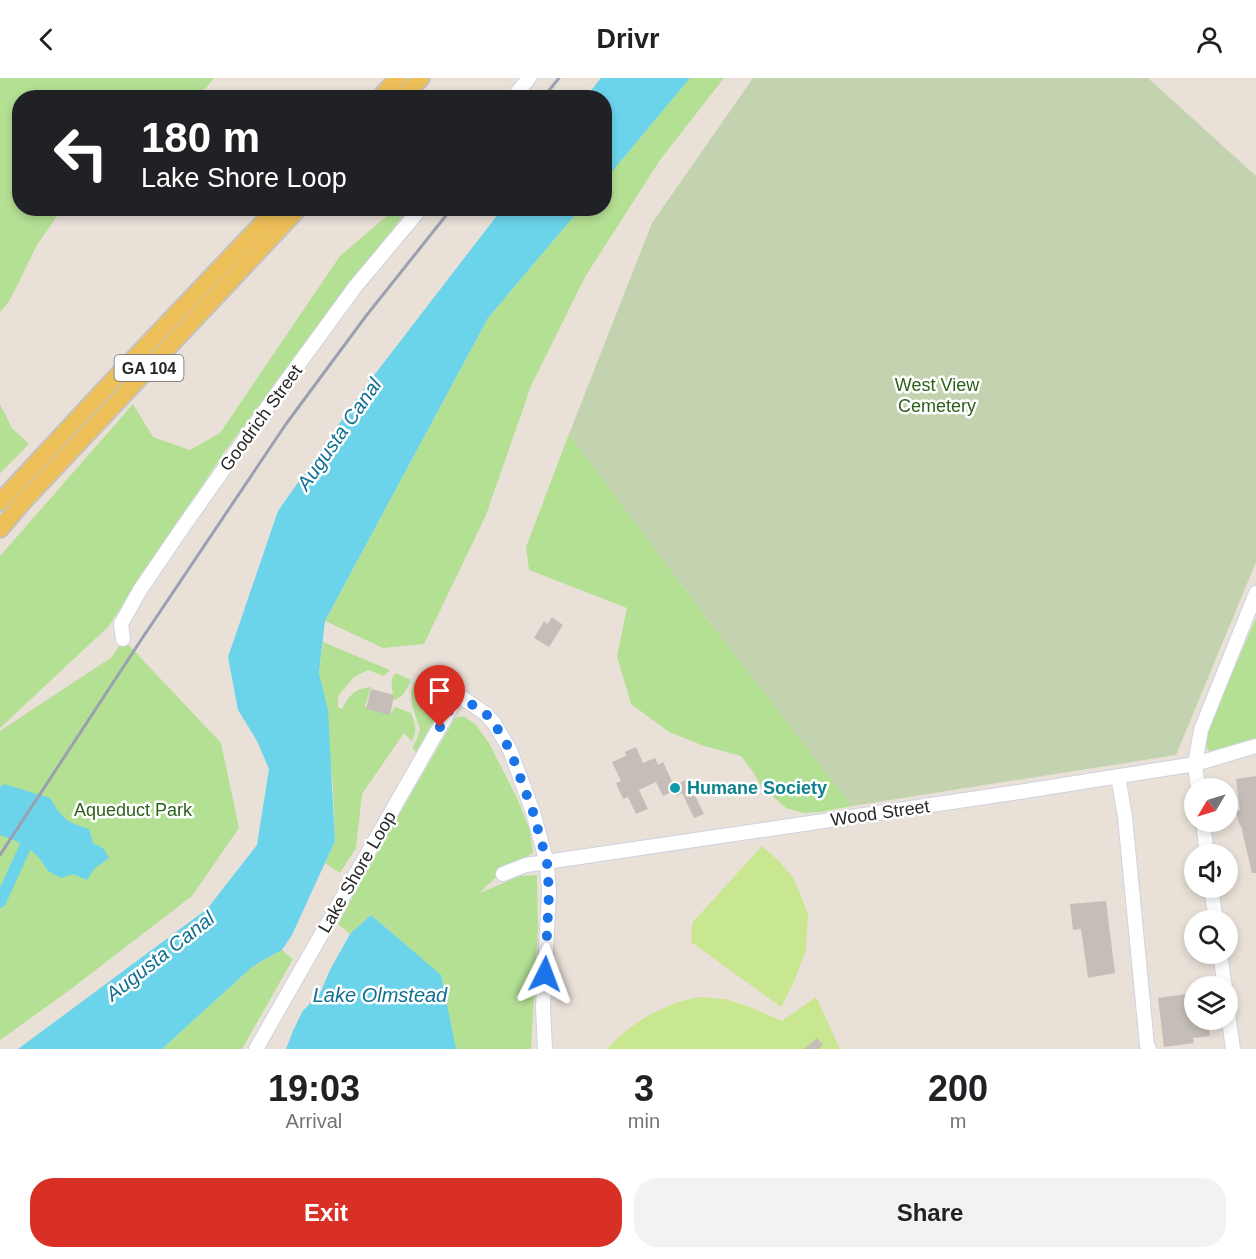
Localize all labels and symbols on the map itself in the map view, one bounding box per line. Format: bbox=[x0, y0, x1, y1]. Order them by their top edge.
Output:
road number: GA 104 bbox=[114, 355, 184, 381]
street label: Goodrich Street bbox=[216, 361, 306, 475]
water label: Augusta Canal bbox=[292, 373, 386, 495]
park label: West View Cemetery bbox=[895, 375, 980, 416]
pin bbox=[414, 665, 465, 727]
place label: Humane Society bbox=[687, 778, 827, 798]
north arrow bbox=[1184, 778, 1238, 832]
marker: Humane Society bbox=[668, 781, 682, 795]
street label: Wood Street bbox=[829, 796, 931, 830]
park label: Aqueduct Park bbox=[74, 800, 193, 820]
street label: Lake Shore Loop bbox=[314, 808, 400, 936]
water label: Augusta Canal bbox=[101, 907, 219, 1006]
position arrow bbox=[513, 942, 577, 1006]
water label: Lake Olmstead bbox=[313, 984, 448, 1006]

